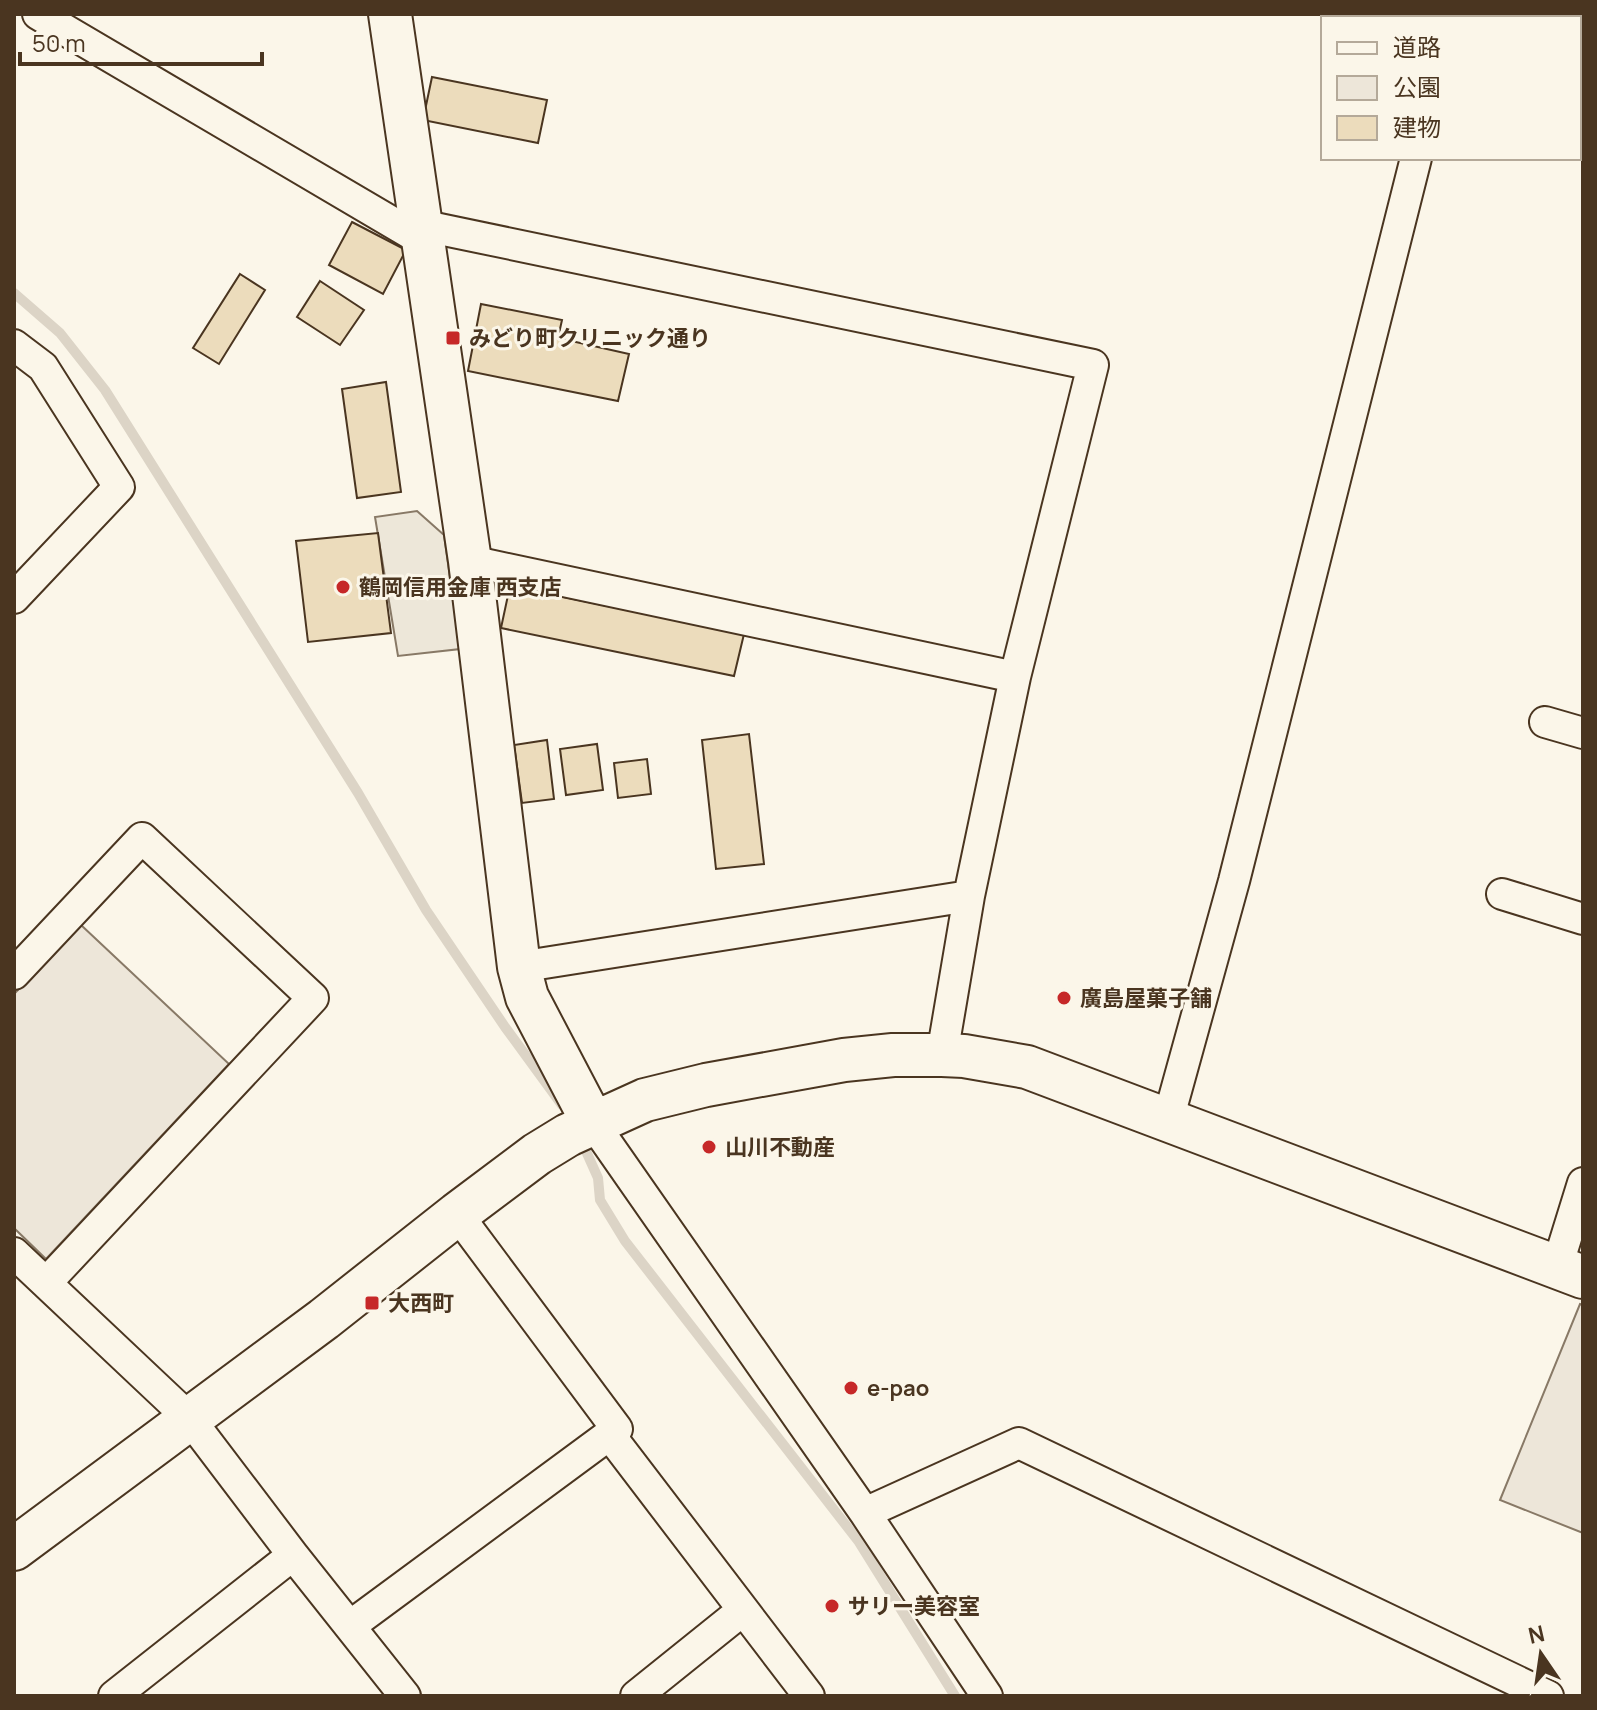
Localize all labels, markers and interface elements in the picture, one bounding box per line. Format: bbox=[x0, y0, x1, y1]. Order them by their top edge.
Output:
scale bar bbox=[20, 16, 262, 66]
legend bbox=[1321, 16, 1581, 160]
text: 50 m bbox=[32, 26, 86, 59]
text: 道路 bbox=[1393, 30, 1441, 63]
text: 公園 bbox=[1393, 70, 1441, 103]
text: 建物 bbox=[1393, 110, 1441, 143]
place label: みどり町クリニック通り bbox=[469, 323, 711, 353]
marker: みどり町クリニック通り bbox=[444, 329, 462, 347]
place label: 鶴岡信用金庫 西支店 bbox=[359, 572, 561, 602]
marker: 鶴岡信用金庫 西支店 bbox=[334, 578, 352, 596]
place label: 廣島屋菓子舗 bbox=[1080, 983, 1212, 1013]
marker: 廣島屋菓子舗 bbox=[1055, 989, 1073, 1007]
place label: 山川不動産 bbox=[725, 1132, 835, 1162]
marker: 山川不動産 bbox=[700, 1138, 718, 1156]
place label: 大西町 bbox=[388, 1288, 454, 1318]
marker: 大西町 bbox=[363, 1294, 381, 1312]
place label: e-pao bbox=[867, 1373, 929, 1403]
marker: e-pao bbox=[842, 1379, 860, 1397]
place label: サリー美容室 bbox=[848, 1591, 980, 1621]
marker: サリー美容室 bbox=[823, 1597, 841, 1615]
north arrow bbox=[1501, 1614, 1581, 1694]
text: N bbox=[1525, 1618, 1548, 1651]

